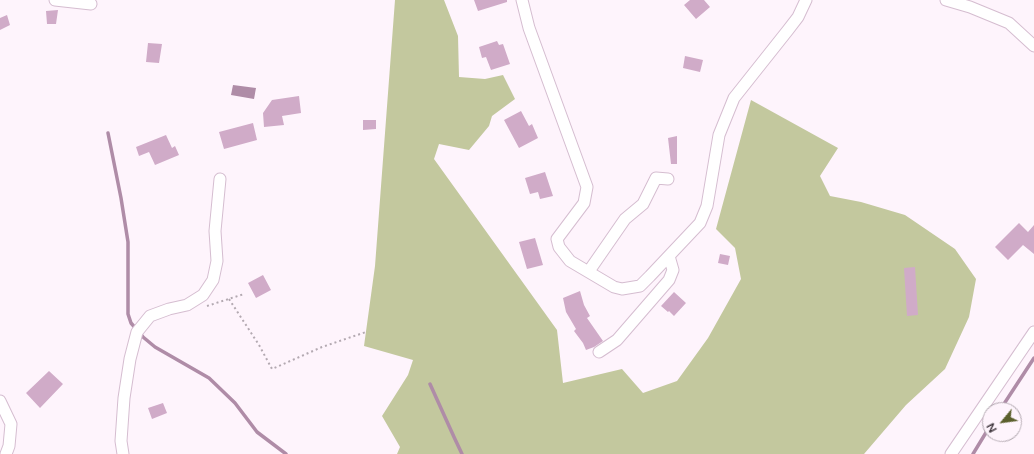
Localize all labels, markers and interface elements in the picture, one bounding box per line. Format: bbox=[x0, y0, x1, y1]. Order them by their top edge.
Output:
north arrow bbox=[982, 402, 1022, 442]
text: N bbox=[984, 421, 1000, 435]

